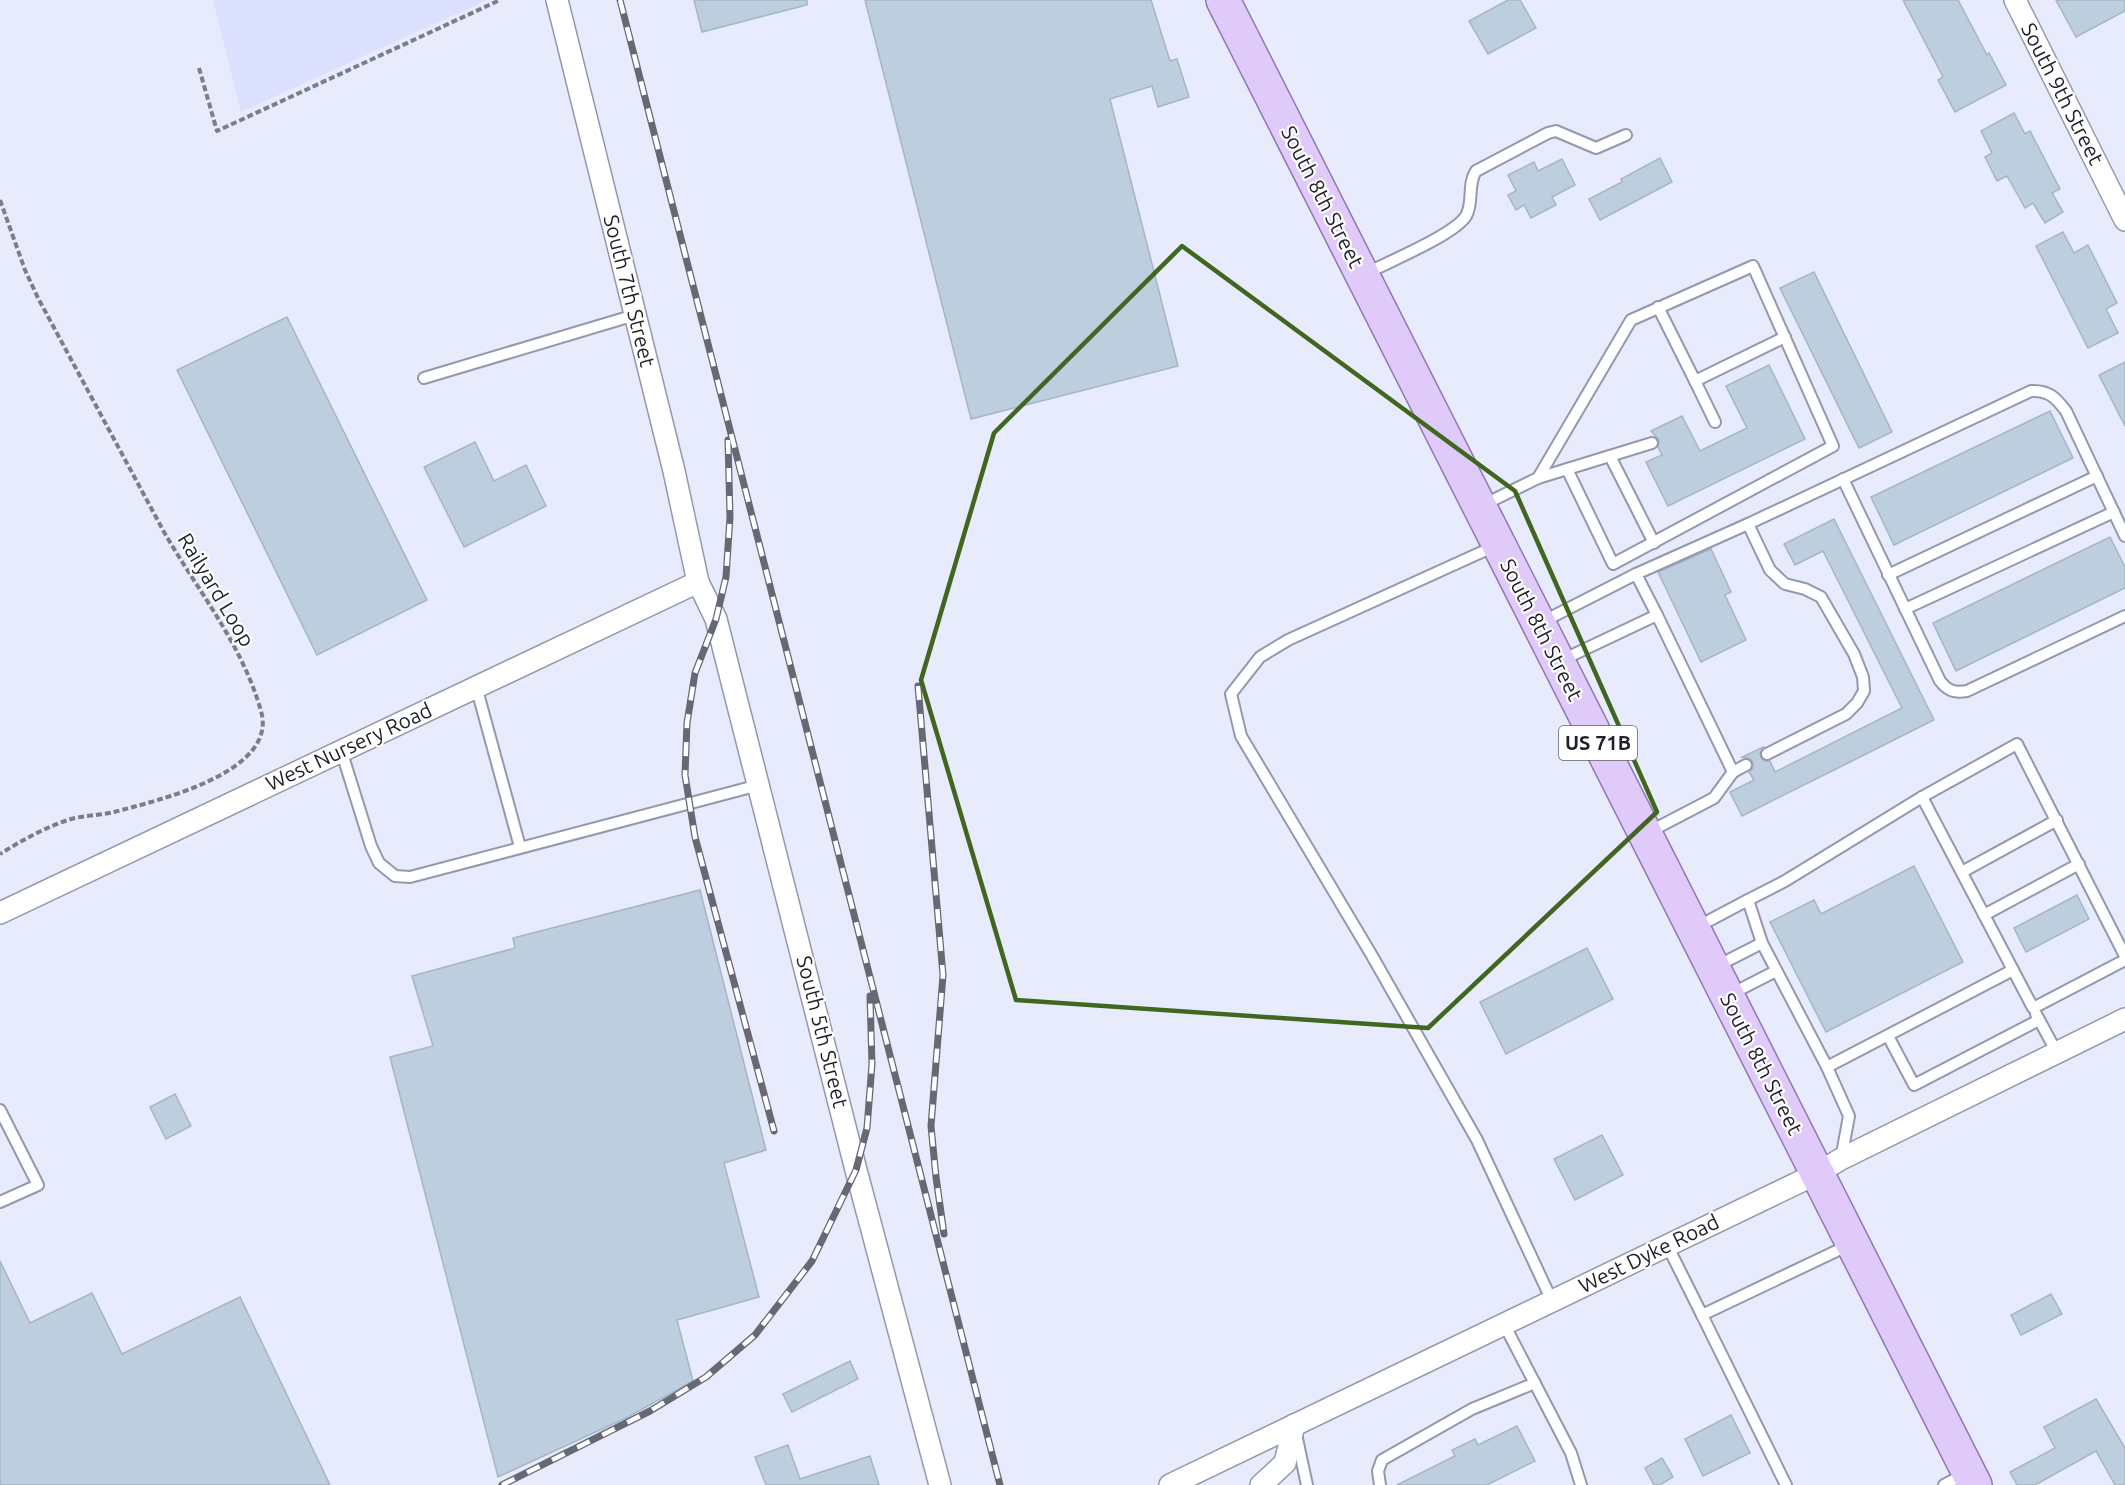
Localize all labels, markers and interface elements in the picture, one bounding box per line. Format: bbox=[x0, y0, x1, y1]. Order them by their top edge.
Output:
street label: South 9th Street bbox=[2017, 19, 2109, 168]
street label: South 8th Street bbox=[1277, 122, 1369, 271]
street label: South 7th Street bbox=[599, 212, 660, 369]
street label: Railyard Loop bbox=[174, 528, 260, 650]
street label: South 8th Street bbox=[1496, 555, 1588, 704]
street label: West Nursery Road bbox=[262, 697, 435, 795]
road number: US 71B bbox=[1559, 726, 1637, 760]
street label: South 5th Street bbox=[792, 953, 853, 1110]
street label: South 8th Street bbox=[1716, 989, 1808, 1138]
street label: West Dyke Road bbox=[1575, 1209, 1723, 1297]

